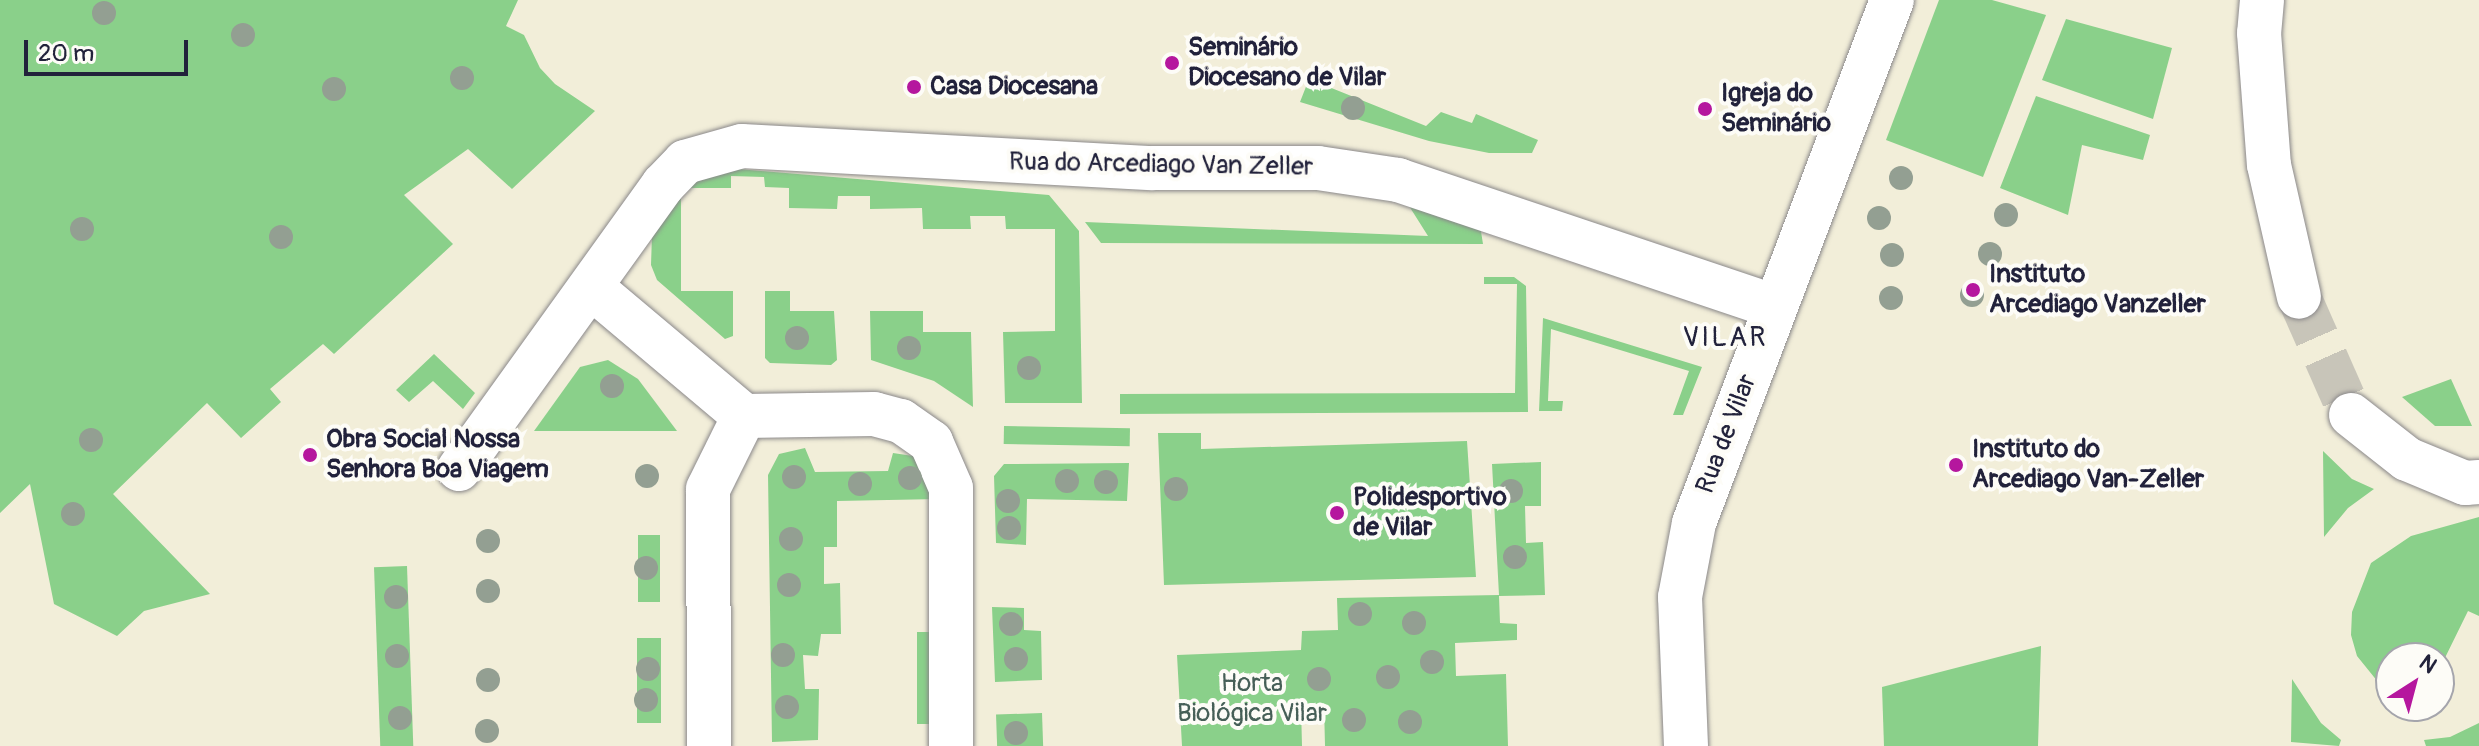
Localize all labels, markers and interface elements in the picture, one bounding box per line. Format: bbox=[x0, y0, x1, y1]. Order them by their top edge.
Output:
scale bar bbox=[28, 24, 192, 74]
place label: Seminário Diocesano de Vilar bbox=[1188, 32, 1386, 94]
text: 20 m bbox=[38, 39, 94, 68]
marker: Seminário Diocesano de Vilar bbox=[1163, 54, 1181, 72]
place label: Casa Diocesana bbox=[930, 71, 1098, 103]
marker: Casa Diocesana bbox=[905, 78, 923, 96]
place label: Igreja do Seminário bbox=[1721, 78, 1831, 140]
marker: Igreja do Seminário bbox=[1696, 100, 1714, 118]
street label: Rua do Arcediago Van Zeller bbox=[1009, 147, 1313, 183]
place label: Instituto Arcediago Vanzeller bbox=[1989, 259, 2206, 320]
marker: Instituto Arcediago Vanzeller bbox=[1964, 281, 1982, 299]
district label: VILAR bbox=[1683, 321, 1767, 355]
street label: Rua de Vilar bbox=[1690, 370, 1764, 498]
place label: Obra Social Nossa Senhora Boa Viagem bbox=[326, 424, 549, 486]
place label: Instituto do Arcediago Van-Zeller bbox=[1972, 434, 2204, 496]
marker: Obra Social Nossa Senhora Boa Viagem bbox=[301, 446, 319, 464]
marker: Instituto do Arcediago Van-Zeller bbox=[1947, 456, 1965, 474]
place label: Polidesportivo de Vilar bbox=[1353, 482, 1507, 544]
marker: Polidesportivo de Vilar bbox=[1328, 504, 1346, 522]
north arrow bbox=[2375, 642, 2455, 722]
text: N bbox=[2414, 649, 2442, 680]
park label: Horta Biológica Vilar bbox=[1177, 668, 1327, 730]

